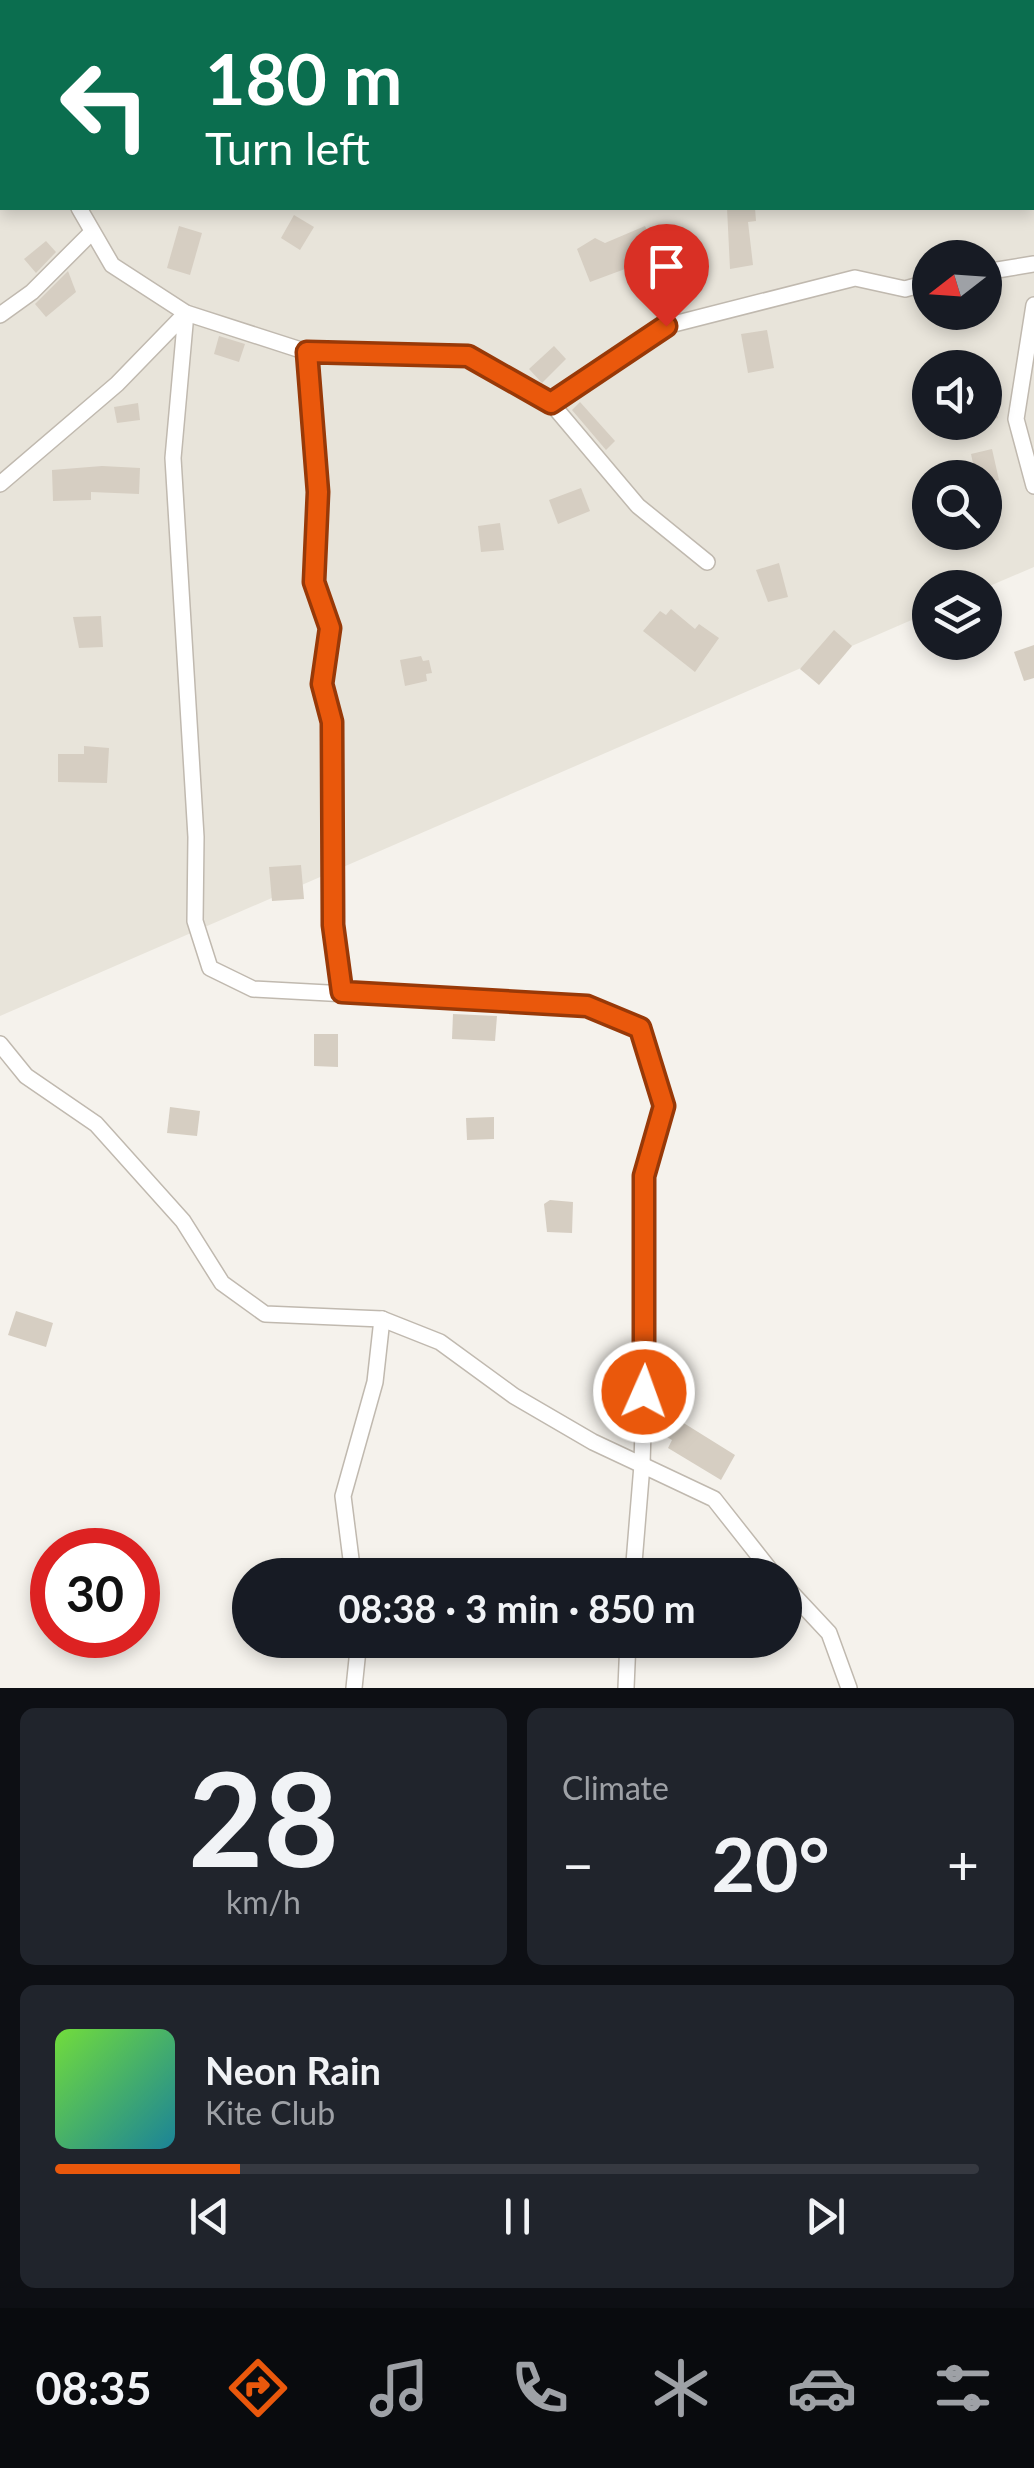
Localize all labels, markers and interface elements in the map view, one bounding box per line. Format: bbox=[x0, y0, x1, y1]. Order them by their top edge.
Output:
text: 180 m bbox=[205, 36, 402, 120]
icon: left bbox=[40, 40, 170, 170]
text: Turn left bbox=[205, 121, 370, 175]
pin bbox=[624, 224, 709, 327]
icon: arrive bbox=[639, 239, 694, 294]
north arrow bbox=[912, 240, 1002, 330]
map controls bbox=[912, 240, 1002, 660]
button: sound bbox=[912, 350, 1002, 440]
button: search bbox=[912, 460, 1002, 550]
button: layers bbox=[912, 570, 1002, 660]
position arrow bbox=[592, 1340, 696, 1444]
speed limit sign: 30 bbox=[30, 1528, 160, 1658]
text: 08:38 · 3 min · 850 m bbox=[338, 1585, 696, 1631]
text: 28 bbox=[188, 1739, 339, 1895]
text: Climate bbox=[562, 1768, 669, 1807]
text: 20° bbox=[711, 1818, 830, 1908]
text: − bbox=[562, 1831, 594, 1897]
text: + bbox=[947, 1831, 979, 1897]
text: km/h bbox=[226, 1882, 301, 1921]
text: Neon Rain bbox=[205, 2047, 381, 2093]
text: Kite Club bbox=[205, 2093, 335, 2132]
icon: previous bbox=[182, 2189, 237, 2244]
icon: pause bbox=[490, 2189, 545, 2244]
icon: next bbox=[798, 2189, 853, 2244]
icon: directions bbox=[223, 2353, 293, 2423]
icon: music bbox=[364, 2353, 434, 2423]
icon: phone bbox=[505, 2353, 575, 2423]
icon: climate bbox=[646, 2353, 716, 2423]
icon: car bbox=[787, 2353, 857, 2423]
icon: filters bbox=[928, 2353, 998, 2423]
text: 08:35 bbox=[36, 2361, 152, 2415]

